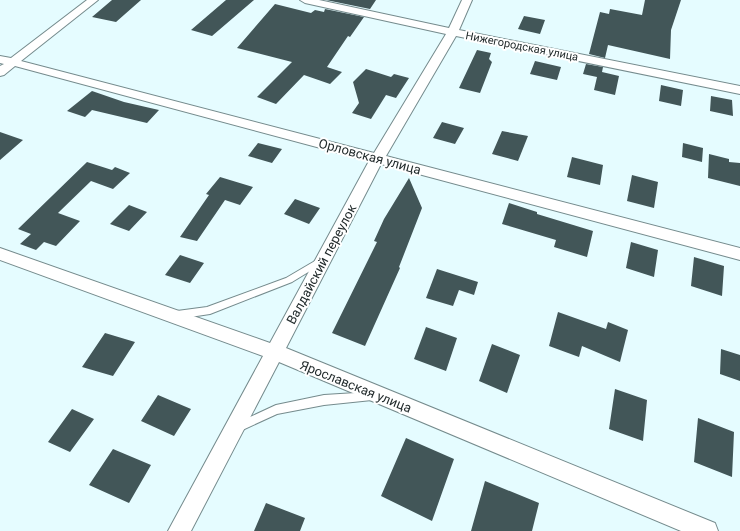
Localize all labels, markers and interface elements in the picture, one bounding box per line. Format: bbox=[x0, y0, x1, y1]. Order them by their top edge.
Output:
street label: Нижегородская улица bbox=[464, 29, 579, 64]
street label: Орловская улица bbox=[317, 136, 423, 177]
street label: Валдайский переулок bbox=[283, 202, 359, 327]
street label: Ярославская улица bbox=[298, 357, 414, 416]

